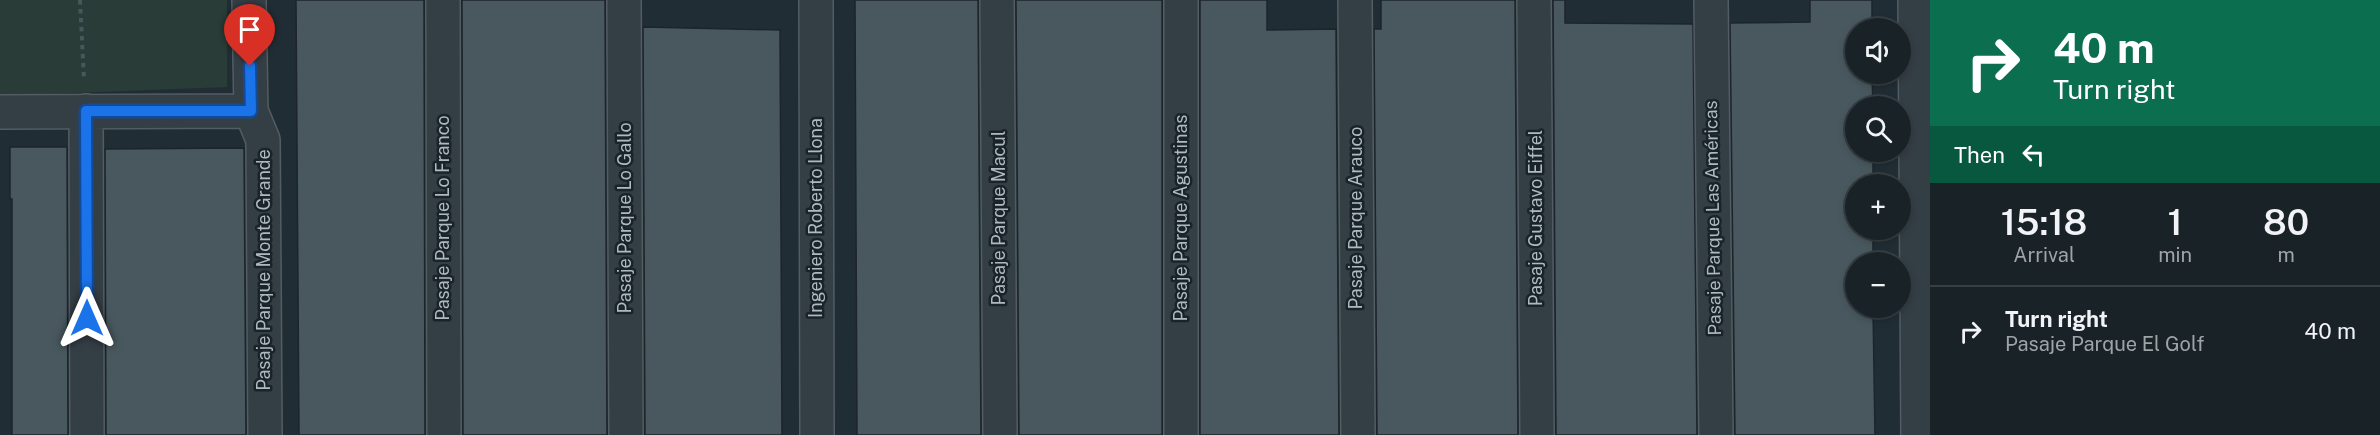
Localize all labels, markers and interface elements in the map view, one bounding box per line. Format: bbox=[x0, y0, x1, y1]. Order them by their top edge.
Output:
pin bbox=[224, 4, 275, 66]
icon: arrive bbox=[233, 13, 266, 46]
map controls bbox=[1845, 18, 1911, 318]
button: sound bbox=[1845, 18, 1911, 84]
text: 40 m bbox=[2053, 23, 2155, 72]
icon: right bbox=[1954, 24, 2032, 102]
text: Turn right bbox=[2053, 73, 2176, 105]
button: search bbox=[1845, 96, 1911, 162]
street label: Pasaje Parque Las Américas bbox=[1700, 100, 1725, 336]
street label: Pasaje Parque Lo Franco bbox=[432, 115, 453, 321]
street label: Pasaje Parque Agustinas bbox=[1170, 115, 1191, 321]
street label: Ingeniero Roberto Llona bbox=[805, 118, 826, 318]
street label: Pasaje Parque Lo Gallo bbox=[614, 122, 635, 314]
street label: Pasaje Parque Arauco bbox=[1345, 127, 1366, 309]
street label: Pasaje Gustavo Eiffel bbox=[1525, 130, 1546, 306]
street label: Pasaje Parque Macul bbox=[988, 131, 1009, 305]
icon: left bbox=[2017, 138, 2050, 171]
text: Then bbox=[1954, 142, 2005, 168]
street label: Pasaje Parque Monte Grande bbox=[253, 149, 274, 391]
button: + bbox=[1845, 174, 1911, 240]
text: 15:18 bbox=[2001, 201, 2087, 243]
text: 1 bbox=[2168, 201, 2183, 243]
text: 80 bbox=[2263, 201, 2309, 243]
text: Arrival bbox=[2013, 243, 2075, 267]
text: min bbox=[2158, 243, 2192, 267]
text: m bbox=[2277, 243, 2295, 267]
button: − bbox=[1845, 252, 1911, 318]
position arrow bbox=[55, 286, 119, 350]
text: Turn right bbox=[2005, 306, 2108, 332]
icon: right bbox=[1954, 315, 1987, 348]
text: 40 m bbox=[2304, 318, 2356, 344]
text: Pasaje Parque El Golf bbox=[2005, 332, 2204, 356]

